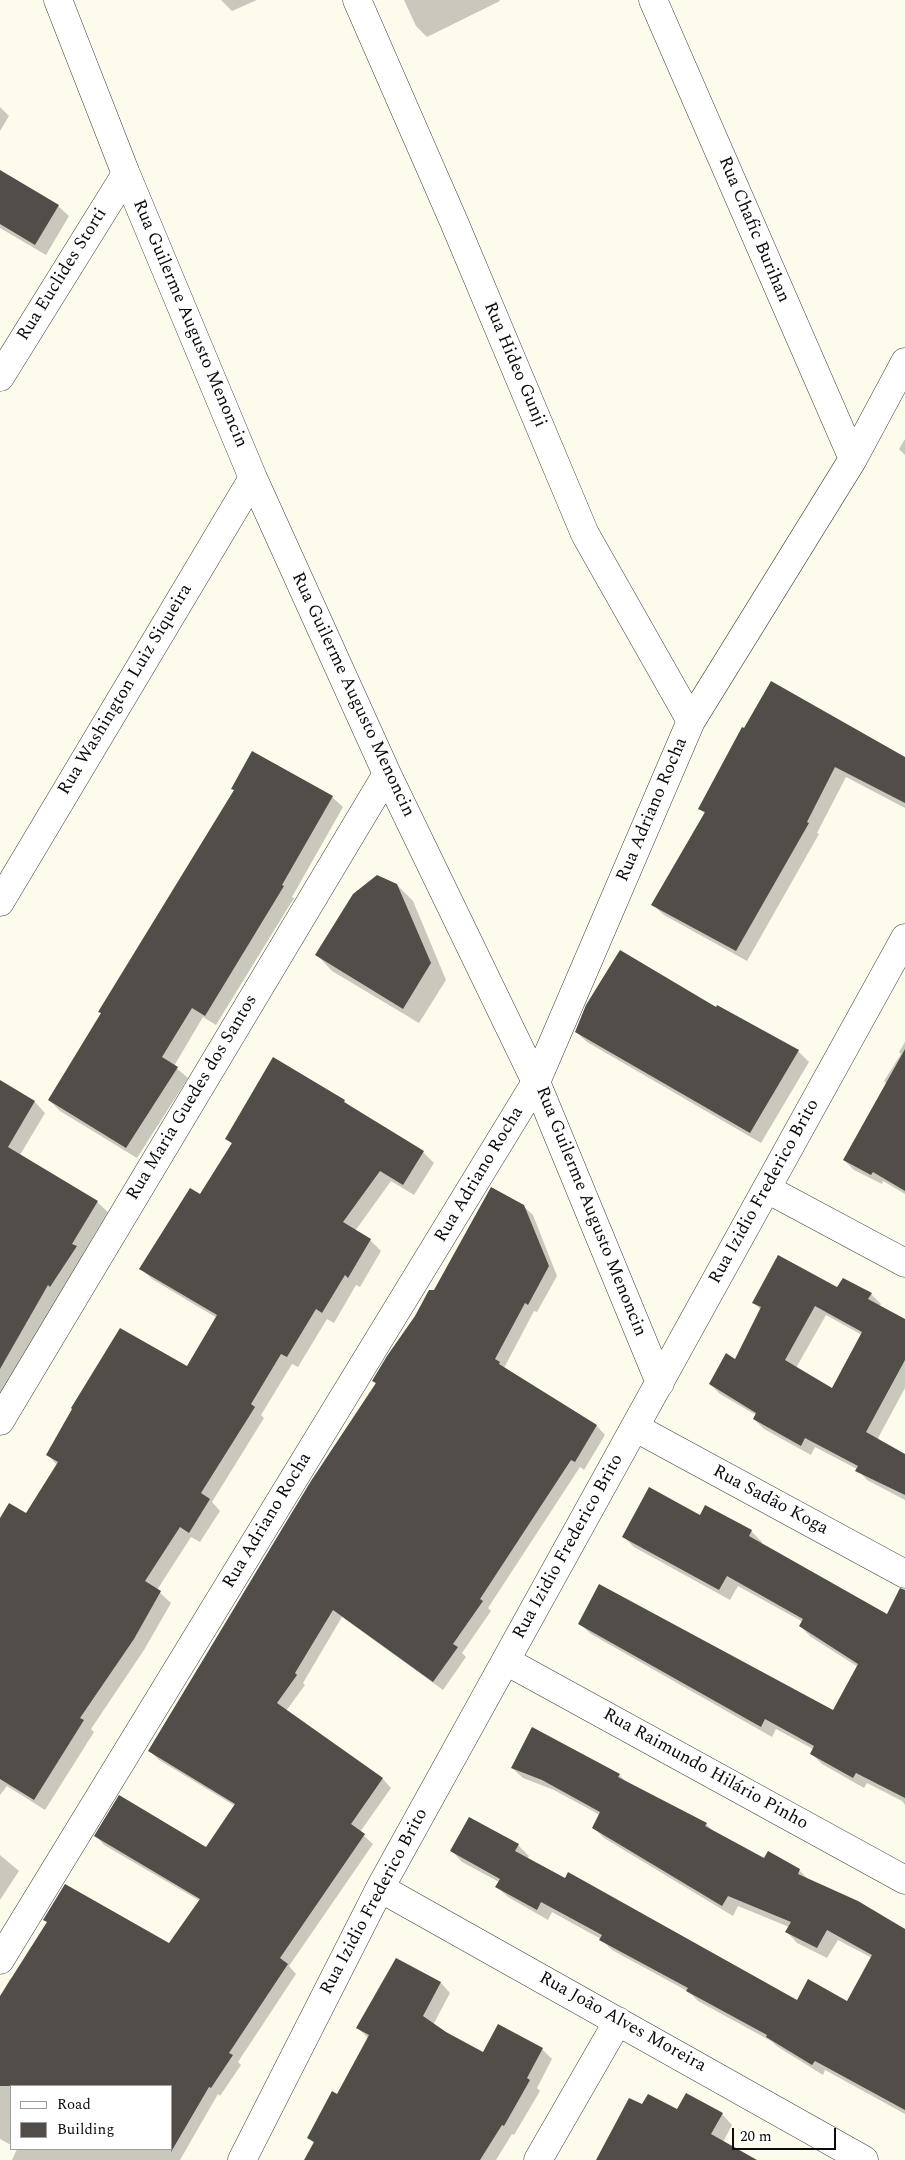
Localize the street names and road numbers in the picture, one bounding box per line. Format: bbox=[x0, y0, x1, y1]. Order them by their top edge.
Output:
street label: Rua Chafic Burihan bbox=[712, 154, 794, 306]
street label: Rua Guilerme Augusto Menoncin bbox=[127, 197, 251, 451]
street label: Rua Euclides Storti bbox=[13, 205, 113, 345]
street label: Rua Hideo Gunji bbox=[478, 299, 550, 431]
street label: Rua Guilerme Augusto Menoncin bbox=[286, 569, 418, 821]
street label: Rua Washington Luiz Siqueira bbox=[54, 580, 198, 800]
street label: Rua Adriano Rocha bbox=[613, 735, 693, 885]
street label: Rua Maria Guedes dos Santos bbox=[123, 991, 263, 1205]
street label: Rua Guilerme Augusto Menoncin bbox=[530, 1084, 650, 1340]
street label: Rua Izidio Frederico Brito bbox=[705, 1096, 825, 1288]
street label: Rua Adriano Rocha bbox=[431, 1103, 529, 1247]
street label: Rua Adriano Rocha bbox=[219, 1449, 317, 1593]
street label: Rua Izidio Frederico Brito bbox=[509, 1451, 629, 1643]
street label: Rua Sadão Koga bbox=[708, 1461, 832, 1541]
street label: Rua Raimundo Hilário Pinho bbox=[599, 1704, 811, 1836]
street label: Rua Izidio Frederico Brito bbox=[317, 1805, 433, 1999]
street label: Rua João Alves Moreira bbox=[535, 1968, 709, 2078]

